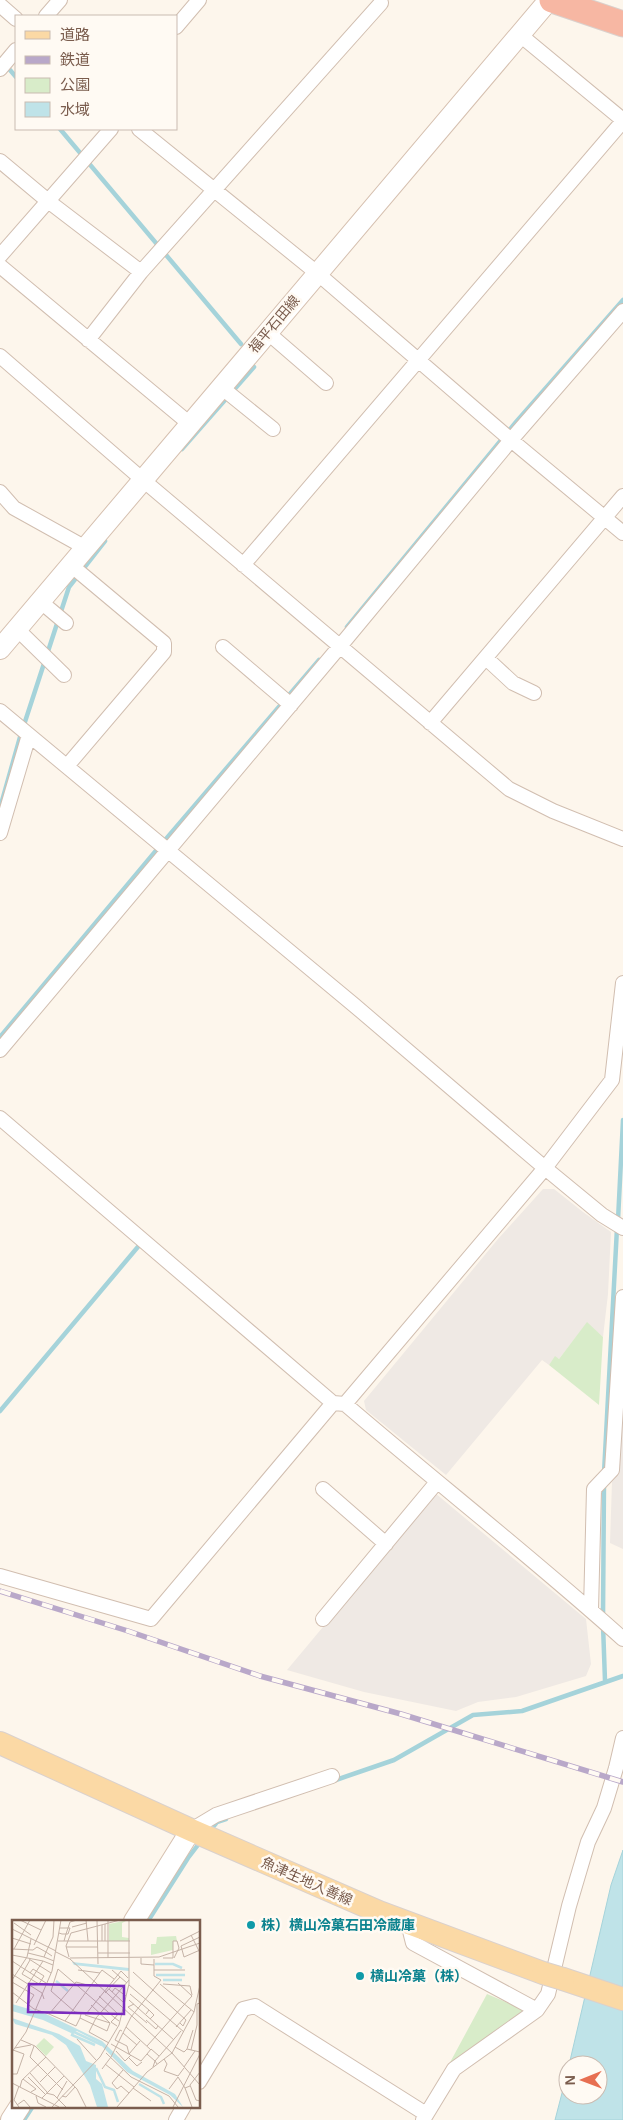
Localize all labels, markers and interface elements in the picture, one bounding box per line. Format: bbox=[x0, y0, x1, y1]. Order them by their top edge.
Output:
legend bbox=[15, 15, 178, 130]
text: 道路 bbox=[60, 26, 90, 43]
text: 鉄道 bbox=[60, 51, 90, 68]
text: 公園 bbox=[60, 76, 90, 93]
text: 水域 bbox=[60, 101, 90, 118]
street label: 福平石田線 bbox=[245, 292, 303, 356]
street label: 魚津生地入善線 bbox=[259, 1854, 355, 1908]
place label: 株）横山冷菓石田冷蔵庫 bbox=[261, 1917, 415, 1933]
marker: 株）横山冷菓石田冷蔵庫 bbox=[245, 1919, 257, 1931]
inset map bbox=[12, 1920, 200, 2108]
place label: 横山冷菓（株） bbox=[370, 1968, 468, 1984]
marker: 横山冷菓（株） bbox=[354, 1970, 366, 1982]
north arrow bbox=[558, 2055, 608, 2105]
text: N bbox=[562, 2075, 578, 2085]

